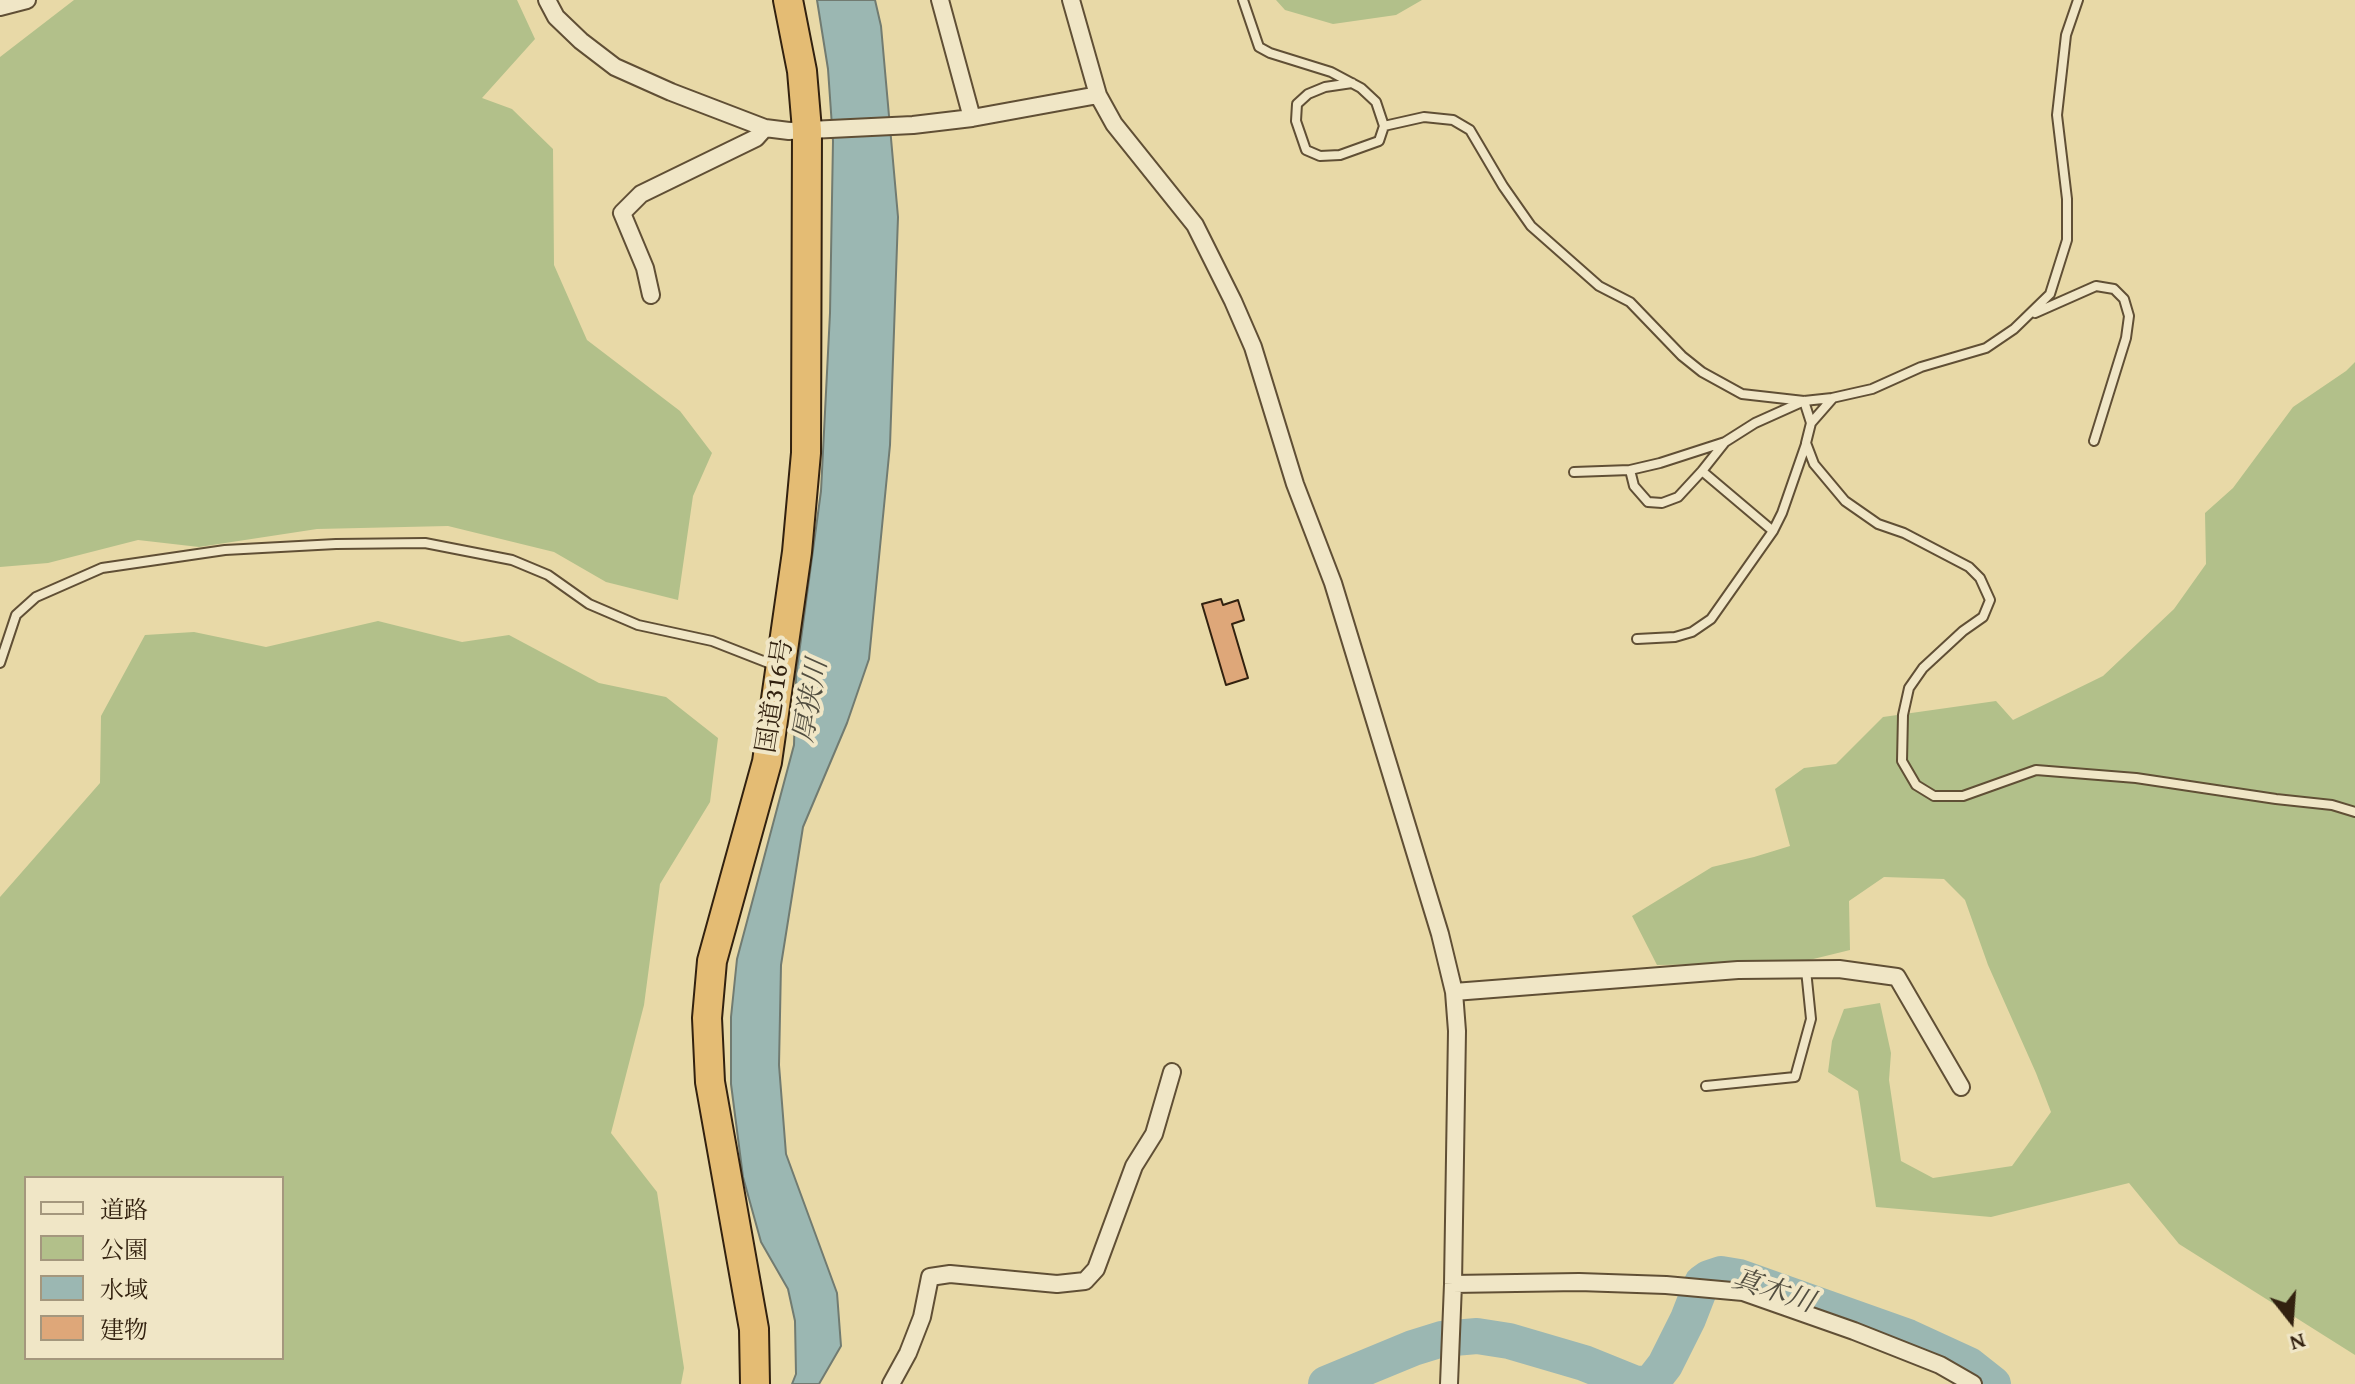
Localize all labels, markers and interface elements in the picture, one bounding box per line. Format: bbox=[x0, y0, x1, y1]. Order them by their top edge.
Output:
street label: 国道316号 bbox=[752, 636, 800, 756]
water label: 厚狭川 bbox=[788, 657, 836, 745]
legend bbox=[24, 1176, 284, 1360]
text: 道路 bbox=[100, 1192, 148, 1227]
text: 公園 bbox=[100, 1232, 148, 1267]
water label: 真木川 bbox=[1728, 1263, 1818, 1321]
text: 水域 bbox=[100, 1272, 148, 1307]
north arrow bbox=[2251, 1280, 2331, 1360]
text: 建物 bbox=[100, 1312, 148, 1347]
text: N bbox=[2286, 1325, 2310, 1360]

